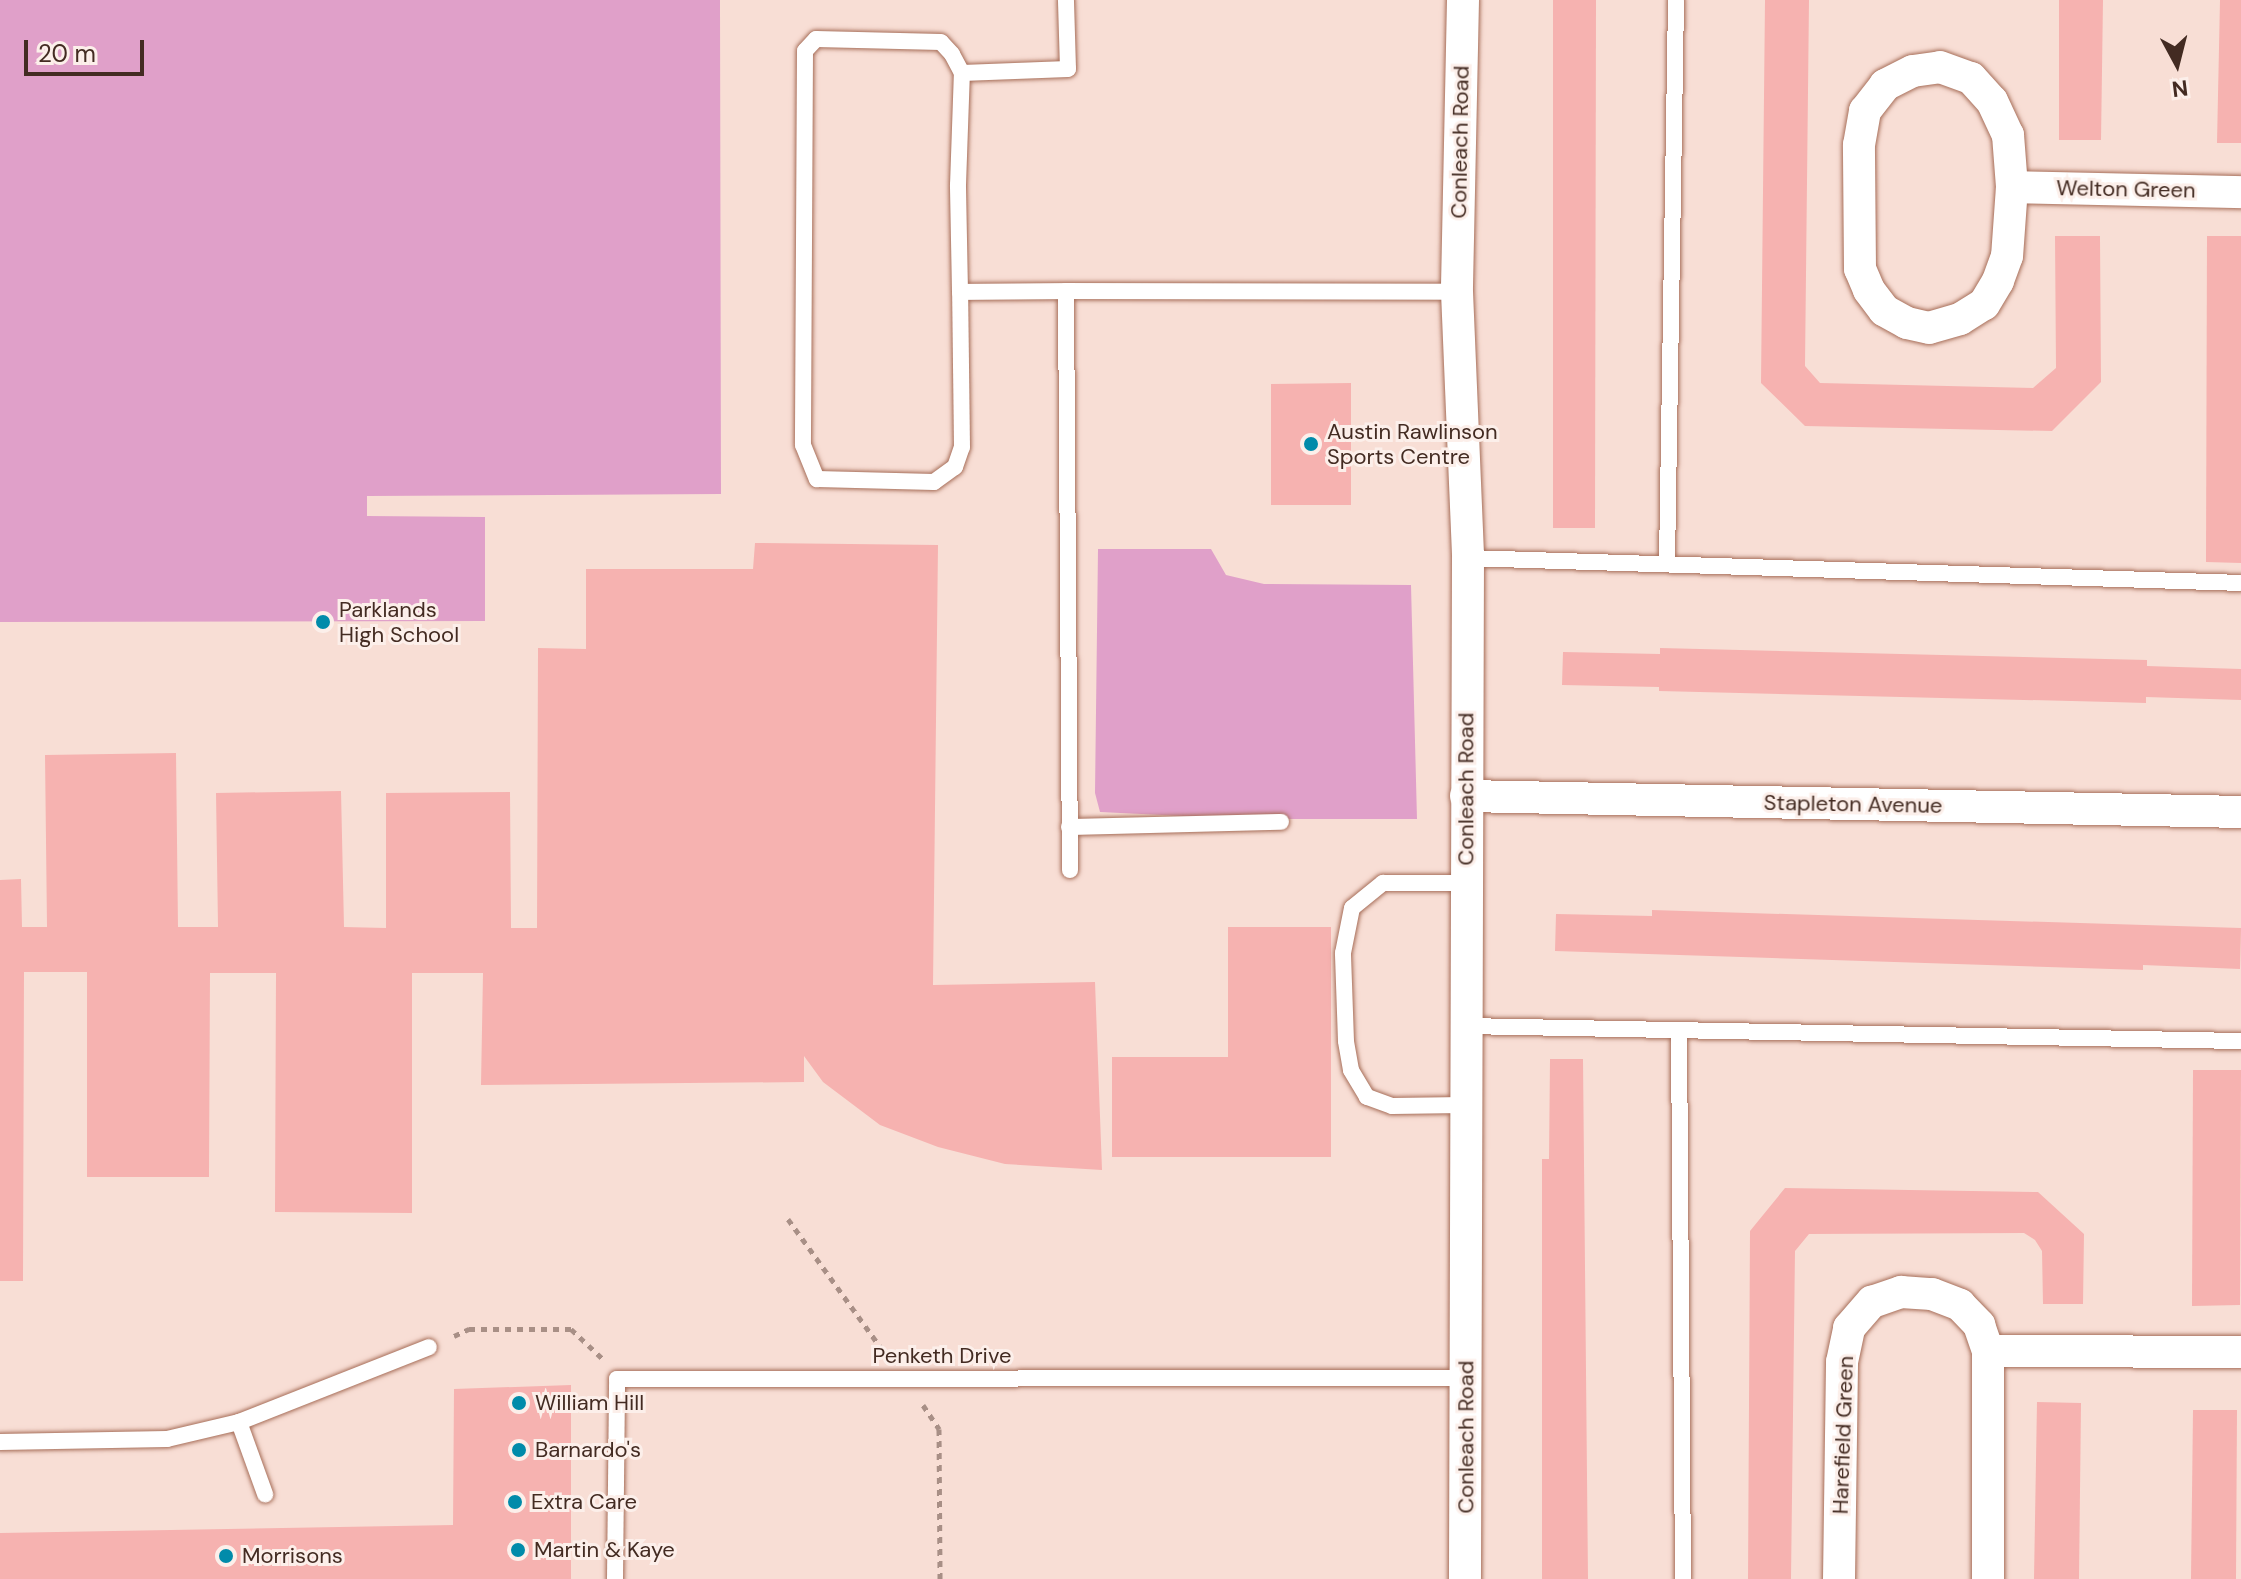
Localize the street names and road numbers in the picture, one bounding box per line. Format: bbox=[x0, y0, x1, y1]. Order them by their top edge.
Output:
street label: Conleach Road bbox=[1445, 65, 1475, 219]
street label: Welton Green bbox=[2056, 175, 2196, 203]
street label: Conleach Road bbox=[1453, 712, 1479, 866]
street label: Stapleton Avenue bbox=[1763, 789, 1943, 819]
street label: Penketh Drive bbox=[873, 1343, 1011, 1369]
street label: Harefield Green bbox=[1827, 1355, 1859, 1515]
street label: Conleach Road bbox=[1453, 1360, 1479, 1514]

